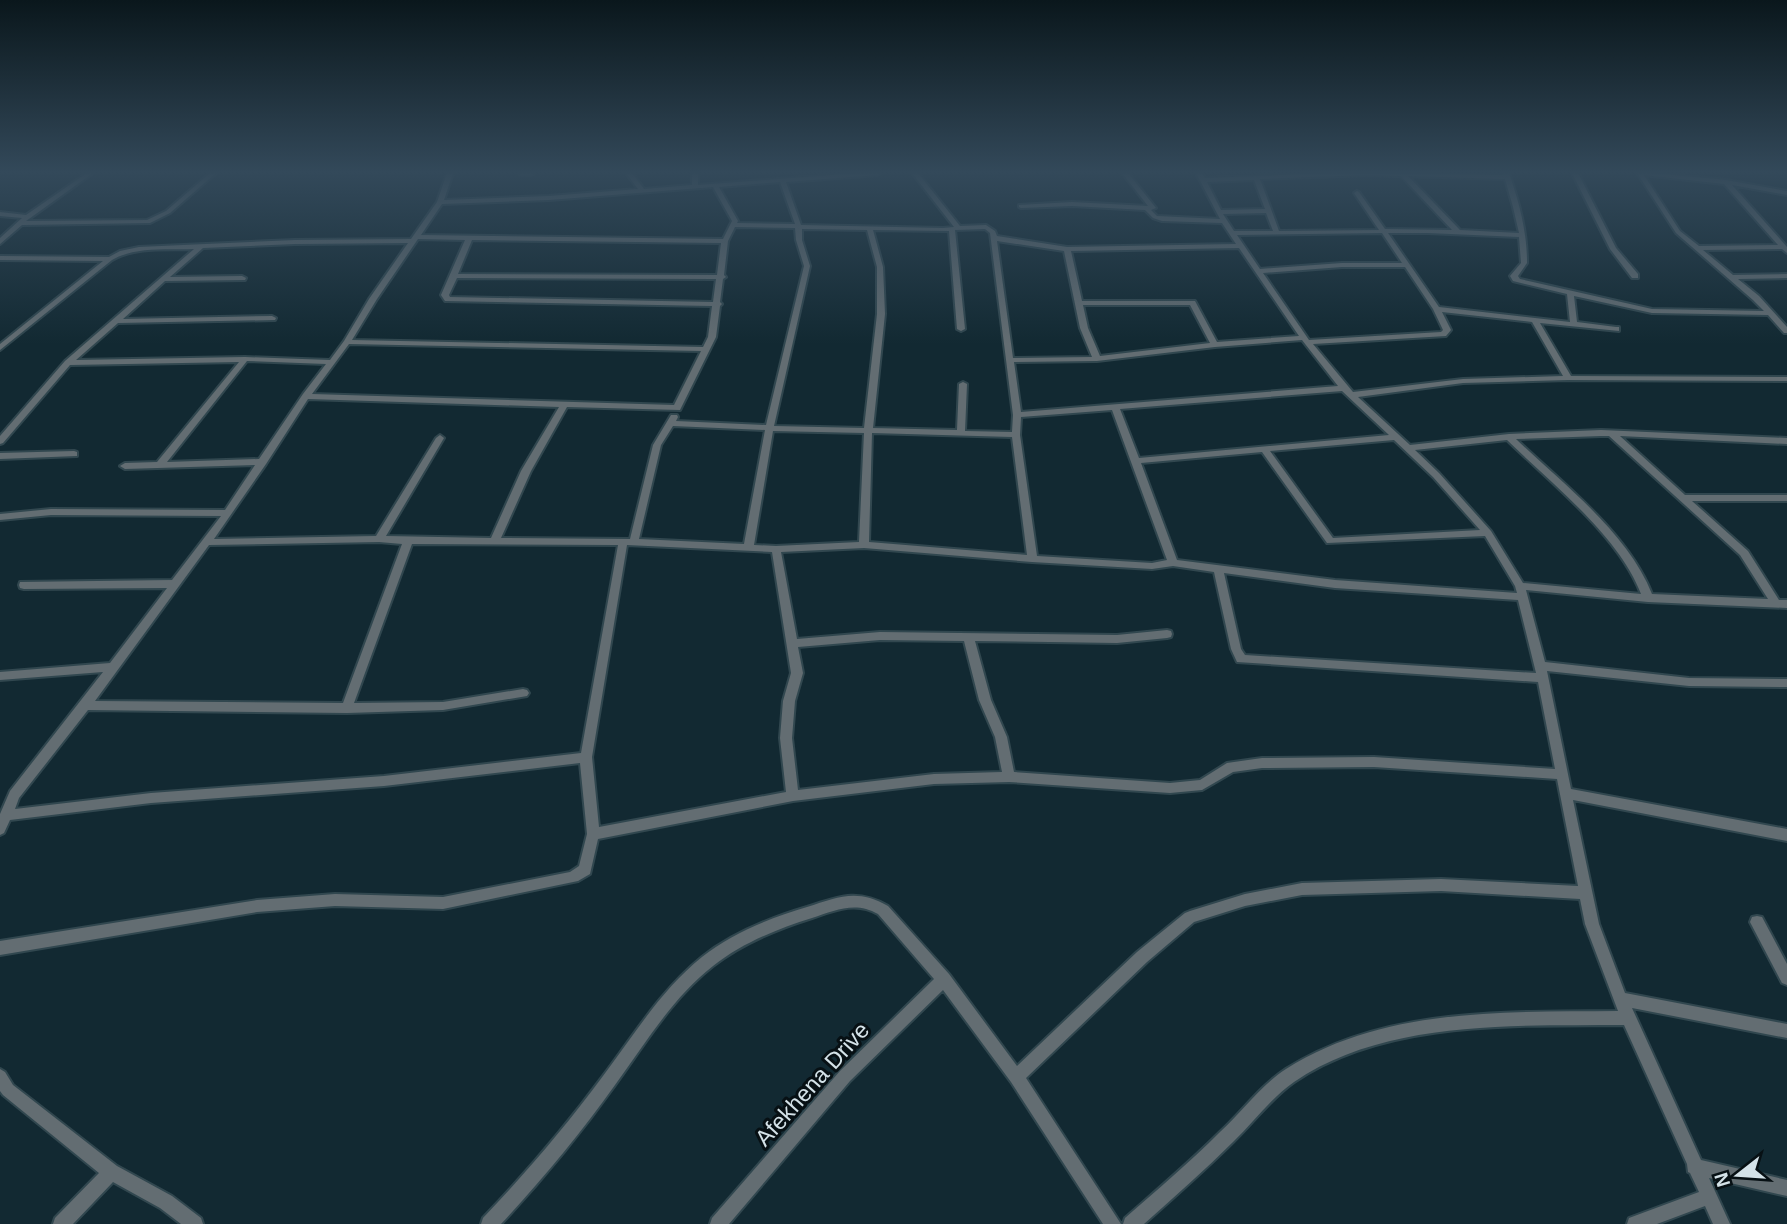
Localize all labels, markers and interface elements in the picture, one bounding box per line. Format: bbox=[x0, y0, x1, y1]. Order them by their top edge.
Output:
street label: Afekhena Drive bbox=[750, 1017, 874, 1151]
north arrow bbox=[1703, 1140, 1773, 1210]
text: N bbox=[1710, 1170, 1734, 1189]

